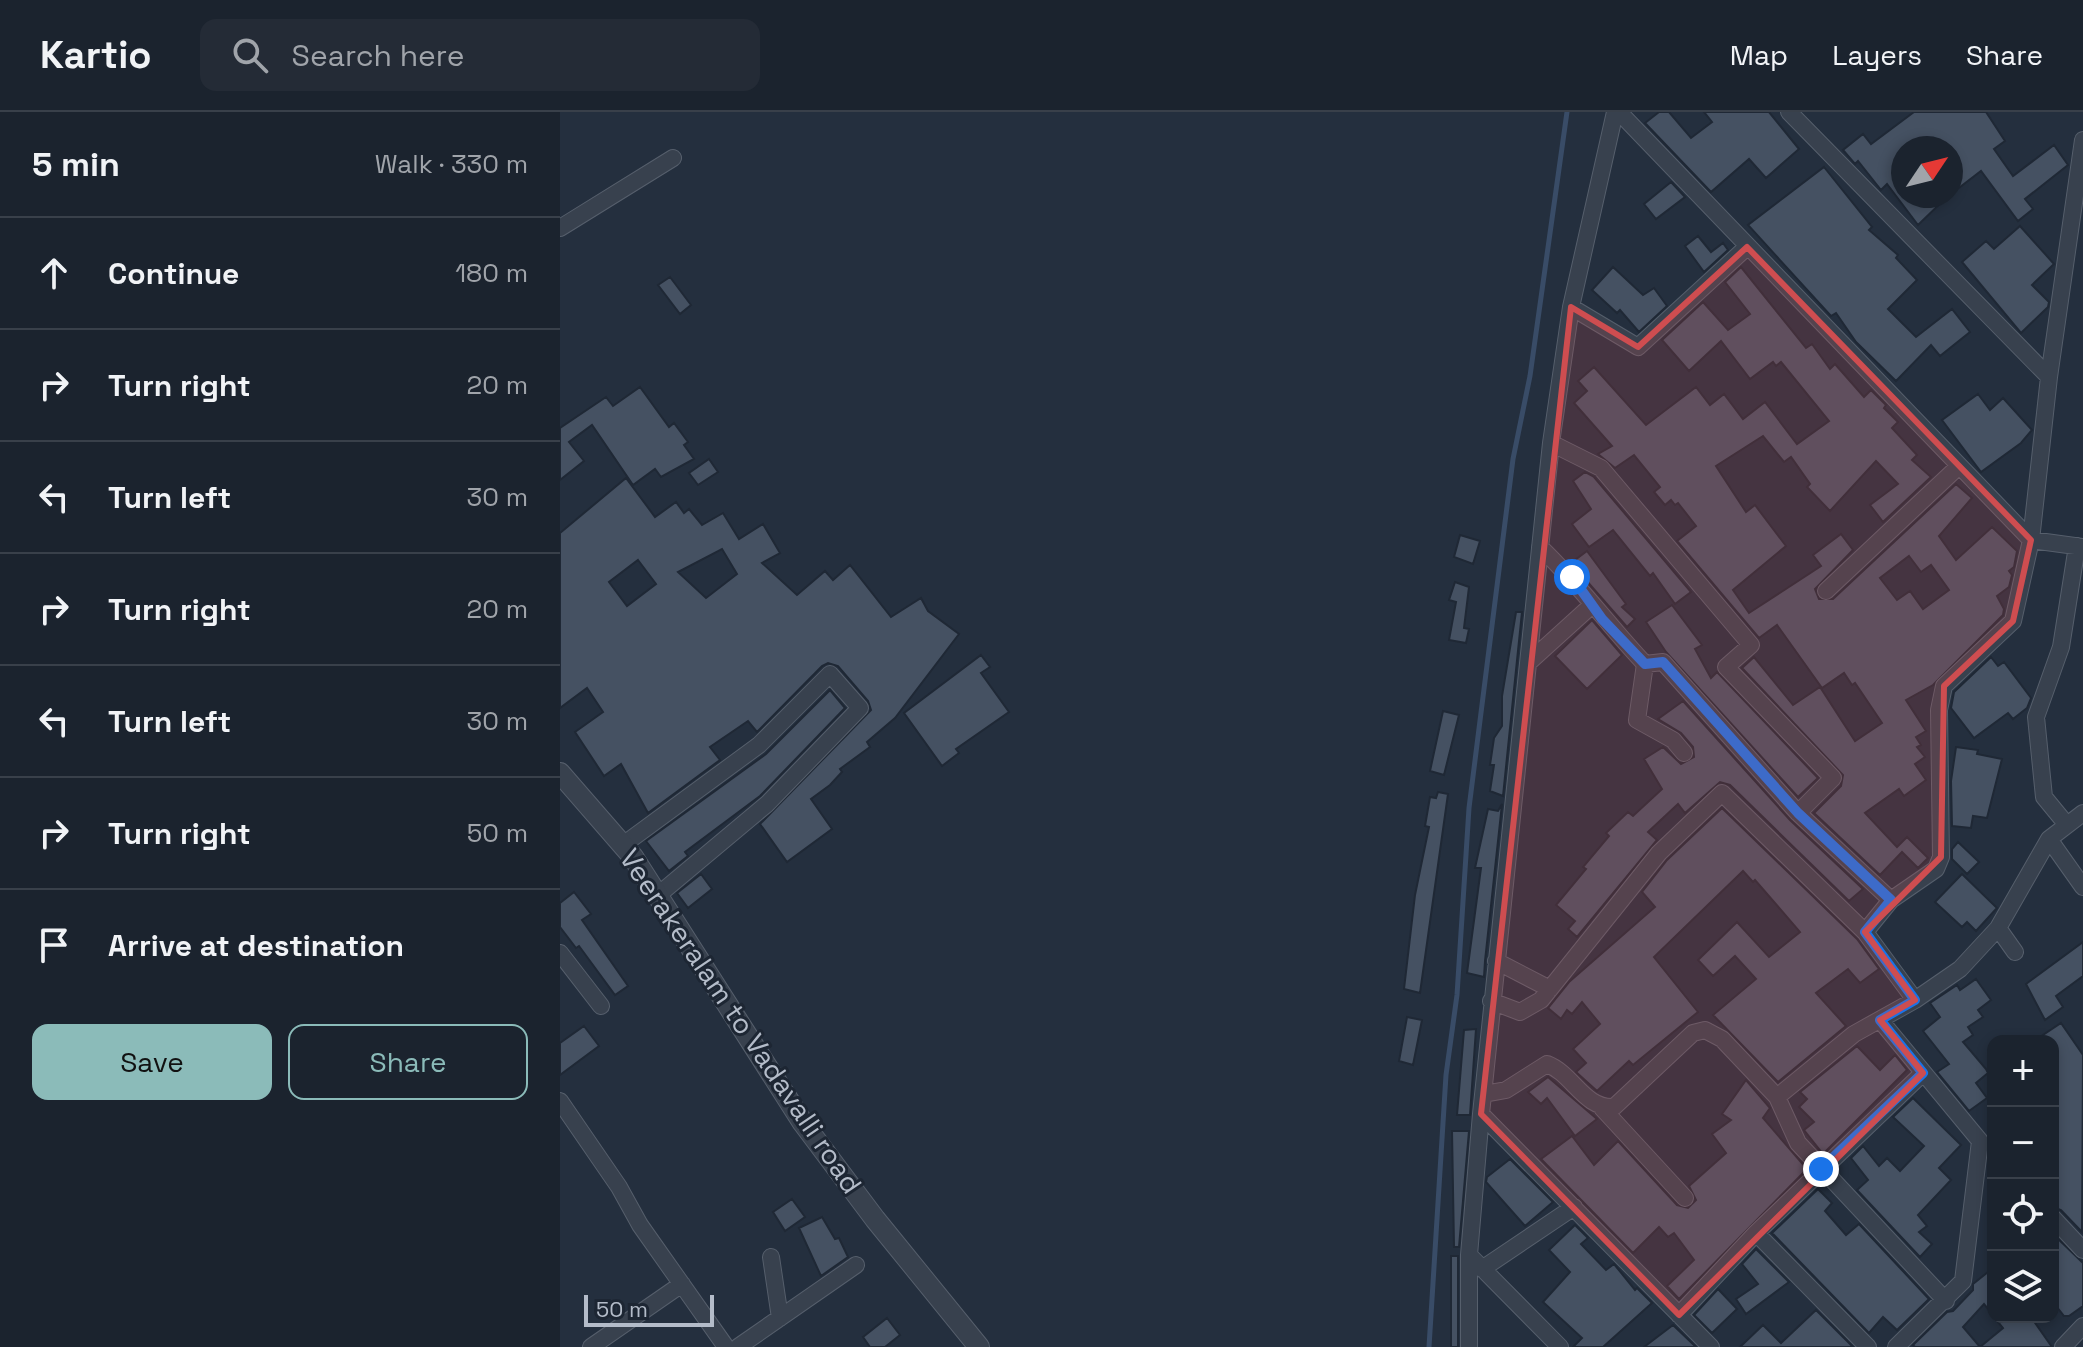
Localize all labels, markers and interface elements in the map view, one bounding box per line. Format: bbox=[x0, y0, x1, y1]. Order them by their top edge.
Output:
search box bbox=[200, 19, 760, 91]
text: Kartio bbox=[40, 31, 152, 79]
icon: search bbox=[228, 33, 272, 77]
text: Search here bbox=[292, 36, 464, 75]
text: Map bbox=[1730, 37, 1788, 73]
text: Layers bbox=[1832, 37, 1922, 73]
text: Share bbox=[1966, 37, 2043, 73]
north arrow bbox=[1891, 136, 1963, 208]
text: 5 min bbox=[32, 143, 120, 186]
text: Walk · 330 m bbox=[375, 147, 528, 181]
icon: ahead bbox=[32, 251, 76, 295]
text: Continue bbox=[108, 254, 239, 293]
text: 180 m bbox=[455, 256, 528, 290]
icon: right bbox=[32, 363, 76, 407]
text: Turn right bbox=[108, 366, 251, 405]
text: 20 m bbox=[467, 368, 528, 402]
icon: left bbox=[32, 475, 76, 519]
text: Turn left bbox=[108, 478, 231, 517]
text: 30 m bbox=[467, 480, 528, 514]
route start bbox=[1554, 559, 1590, 595]
icon: right bbox=[32, 587, 76, 631]
text: Turn right bbox=[108, 590, 251, 629]
text: 20 m bbox=[467, 592, 528, 626]
icon: left bbox=[32, 699, 76, 743]
text: Turn left bbox=[108, 702, 231, 741]
text: 30 m bbox=[467, 704, 528, 738]
icon: right bbox=[32, 811, 76, 855]
text: Turn right bbox=[108, 814, 251, 853]
text: 50 m bbox=[467, 816, 528, 850]
street label: Veerakeralam to Vadavalli road bbox=[612, 842, 870, 1200]
icon: arrive bbox=[32, 923, 76, 967]
text: Arrive at destination bbox=[108, 926, 404, 965]
button: Save bbox=[32, 1024, 272, 1100]
button: Share bbox=[288, 1024, 528, 1100]
map controls bbox=[1987, 1035, 2059, 1323]
button: + bbox=[1987, 1035, 2059, 1107]
button: − bbox=[1987, 1107, 2059, 1179]
route end bbox=[1803, 1151, 1839, 1187]
button: locate bbox=[1987, 1179, 2059, 1251]
button: layers bbox=[1987, 1251, 2059, 1323]
scale bar bbox=[584, 1291, 714, 1327]
text: 50 m bbox=[596, 1295, 648, 1323]

